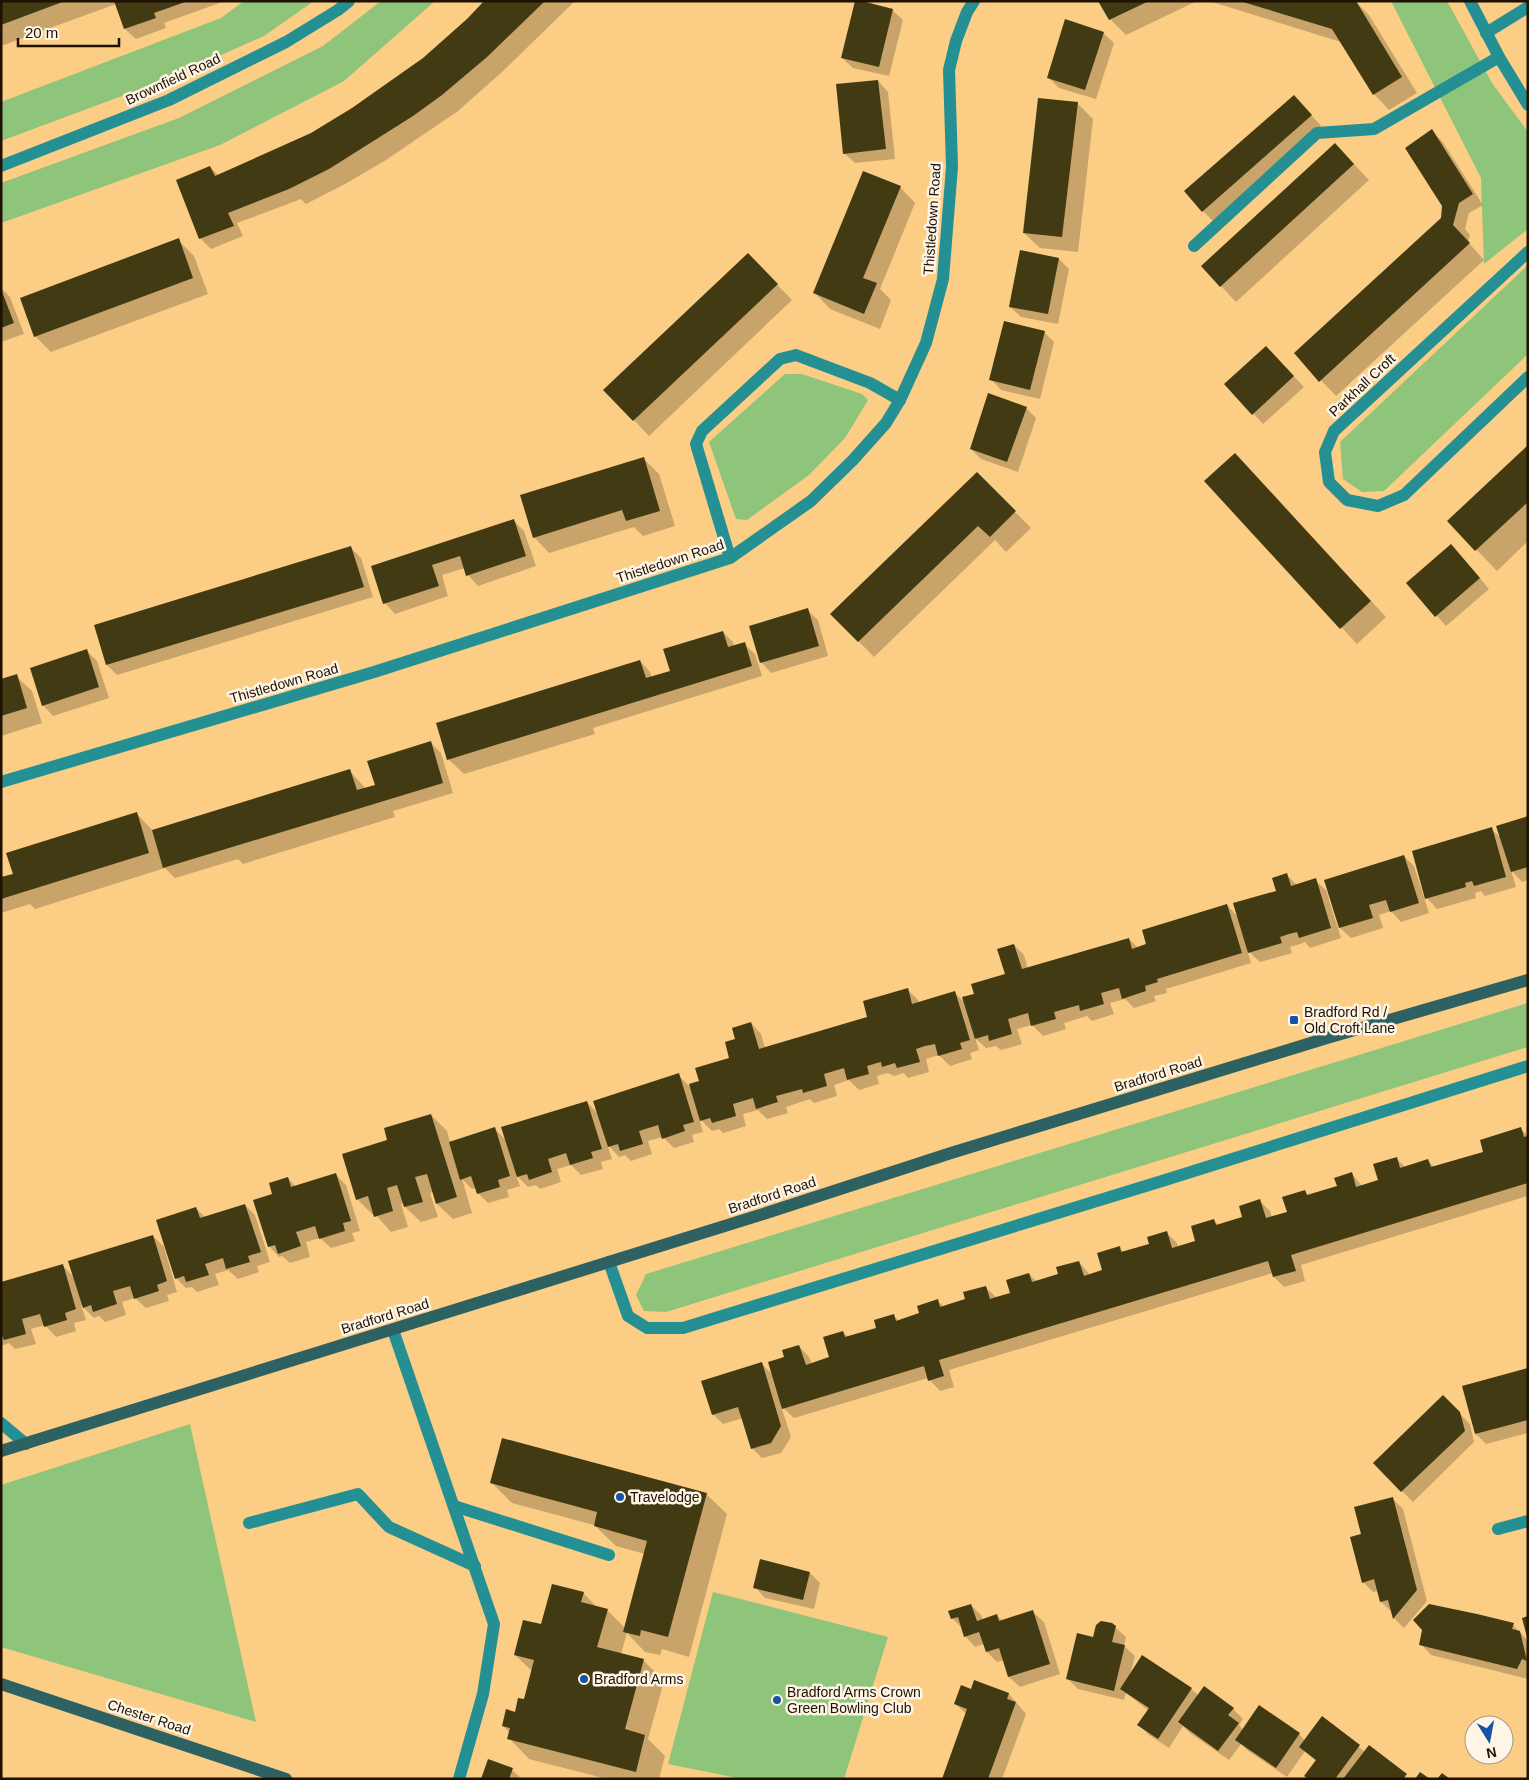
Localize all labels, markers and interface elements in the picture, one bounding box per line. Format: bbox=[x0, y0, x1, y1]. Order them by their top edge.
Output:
scale bar bbox=[18, 15, 119, 47]
text: 20 m bbox=[25, 24, 58, 41]
street label: Brownfield Road bbox=[123, 50, 223, 108]
street label: Thistledown Road bbox=[920, 163, 944, 275]
street label: Parkhall Croft bbox=[1326, 350, 1399, 420]
street label: Thistledown Road bbox=[614, 536, 726, 586]
street label: Thistledown Road bbox=[228, 660, 340, 706]
place label: Bradford Rd / Old Croft Lane bbox=[1304, 1004, 1395, 1036]
marker: Bradford Rd / Old Croft Lane bbox=[1288, 1014, 1300, 1026]
street label: Bradford Road bbox=[1112, 1053, 1204, 1095]
street label: Bradford Road bbox=[726, 1173, 818, 1217]
street label: Bradford Road bbox=[339, 1295, 431, 1337]
place label: Travelodge bbox=[630, 1489, 700, 1505]
marker: Travelodge bbox=[614, 1491, 626, 1503]
place label: Bradford Arms bbox=[594, 1671, 683, 1687]
marker: Bradford Arms bbox=[578, 1673, 590, 1685]
place label: Bradford Arms Crown Green Bowling Club bbox=[787, 1684, 921, 1716]
marker: Bradford Arms Crown Green Bowling Club bbox=[771, 1694, 783, 1706]
street label: Chester Road bbox=[105, 1696, 193, 1738]
north arrow bbox=[1464, 1715, 1514, 1765]
text: N bbox=[1485, 1744, 1498, 1762]

